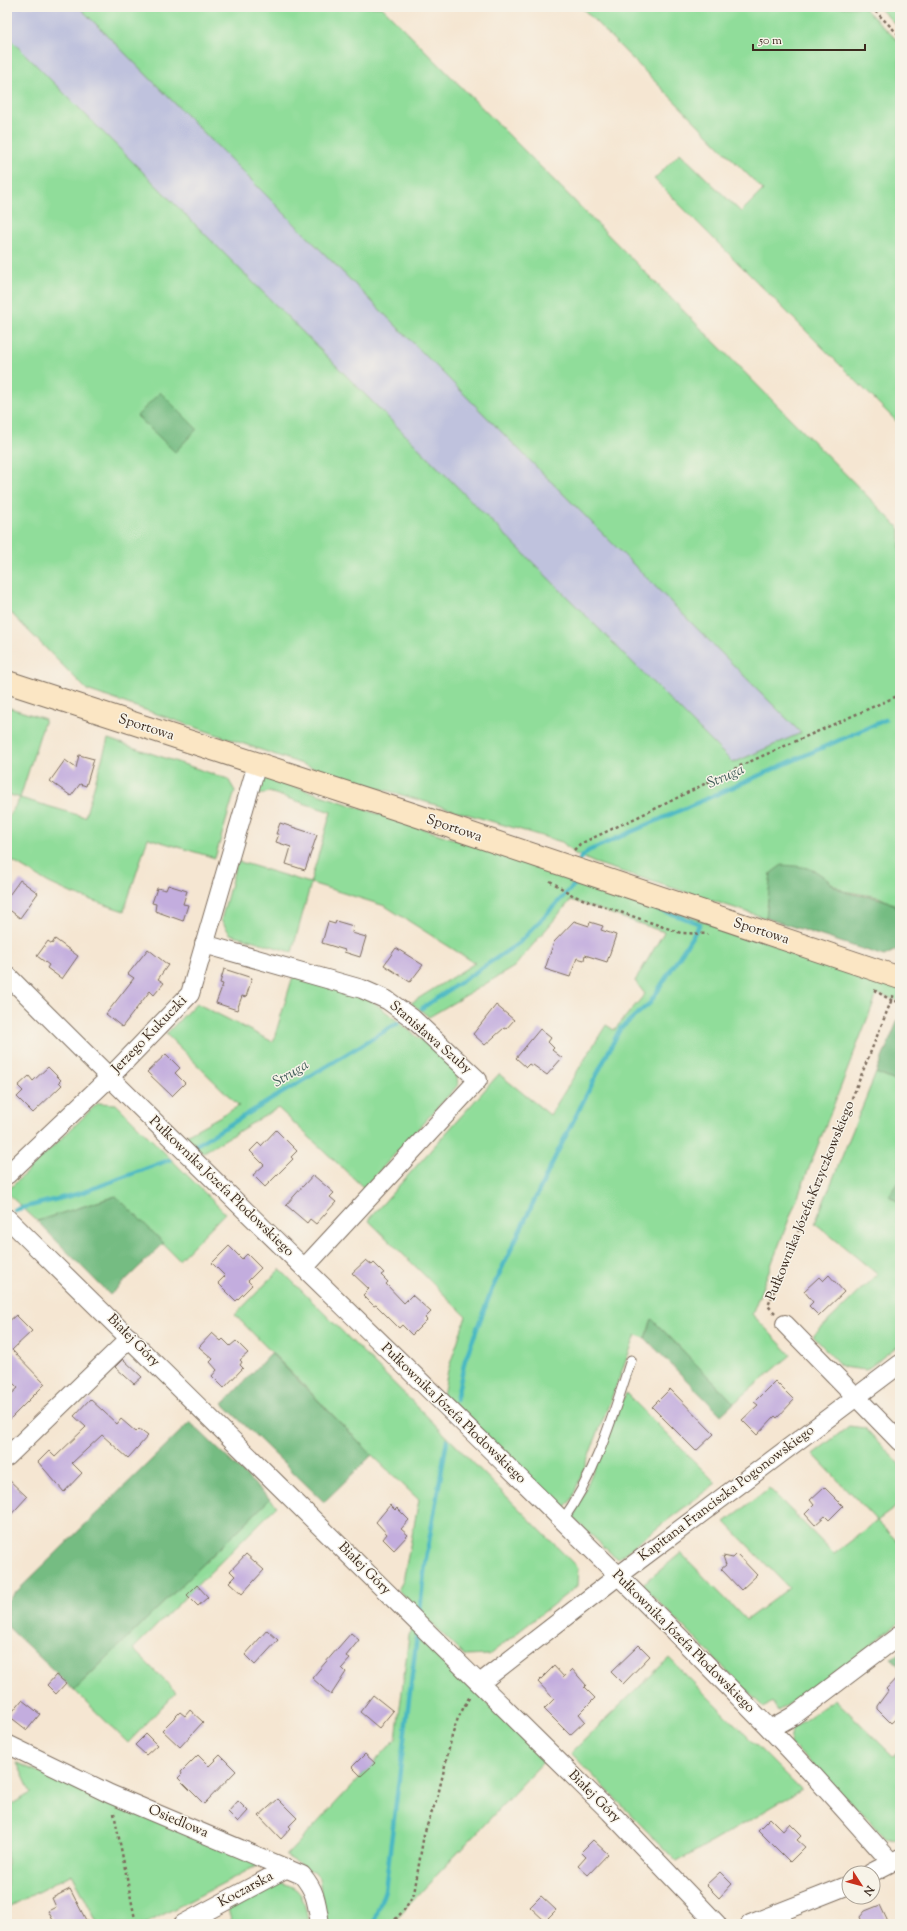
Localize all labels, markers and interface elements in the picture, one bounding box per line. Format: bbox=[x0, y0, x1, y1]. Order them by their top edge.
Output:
scale bar bbox=[753, 26, 865, 52]
text: 50 m bbox=[758, 32, 782, 50]
street label: Sportowa bbox=[115, 710, 177, 747]
water label: Struga bbox=[704, 759, 748, 794]
street label: Sportowa bbox=[423, 810, 485, 848]
street label: Sportowa bbox=[730, 914, 792, 951]
street label: Jerzego Kukuczki bbox=[107, 992, 192, 1079]
street label: Stanisława Szuby bbox=[384, 997, 476, 1079]
water label: Struga bbox=[269, 1055, 313, 1093]
street label: Pułkownika Józefa Krzyczkowskiego bbox=[762, 1098, 860, 1304]
street label: Pułkownika Józefa Płodowskiego bbox=[144, 1112, 298, 1262]
street label: Białej Góry bbox=[102, 1310, 164, 1372]
street label: Pułkownika Józefa Płodowskiego bbox=[376, 1339, 530, 1489]
street label: Kapitana Franciszka Pogonowskiego bbox=[635, 1421, 819, 1567]
street label: Białej Góry bbox=[333, 1538, 395, 1600]
street label: Pułkownika Józefa Płodowskiego bbox=[607, 1566, 759, 1718]
street label: Białej Góry bbox=[563, 1766, 625, 1828]
street label: Osiedlowa bbox=[145, 1800, 212, 1844]
north arrow bbox=[841, 1865, 881, 1905]
street label: Koczarska bbox=[215, 1867, 278, 1913]
text: N bbox=[859, 1881, 878, 1899]

